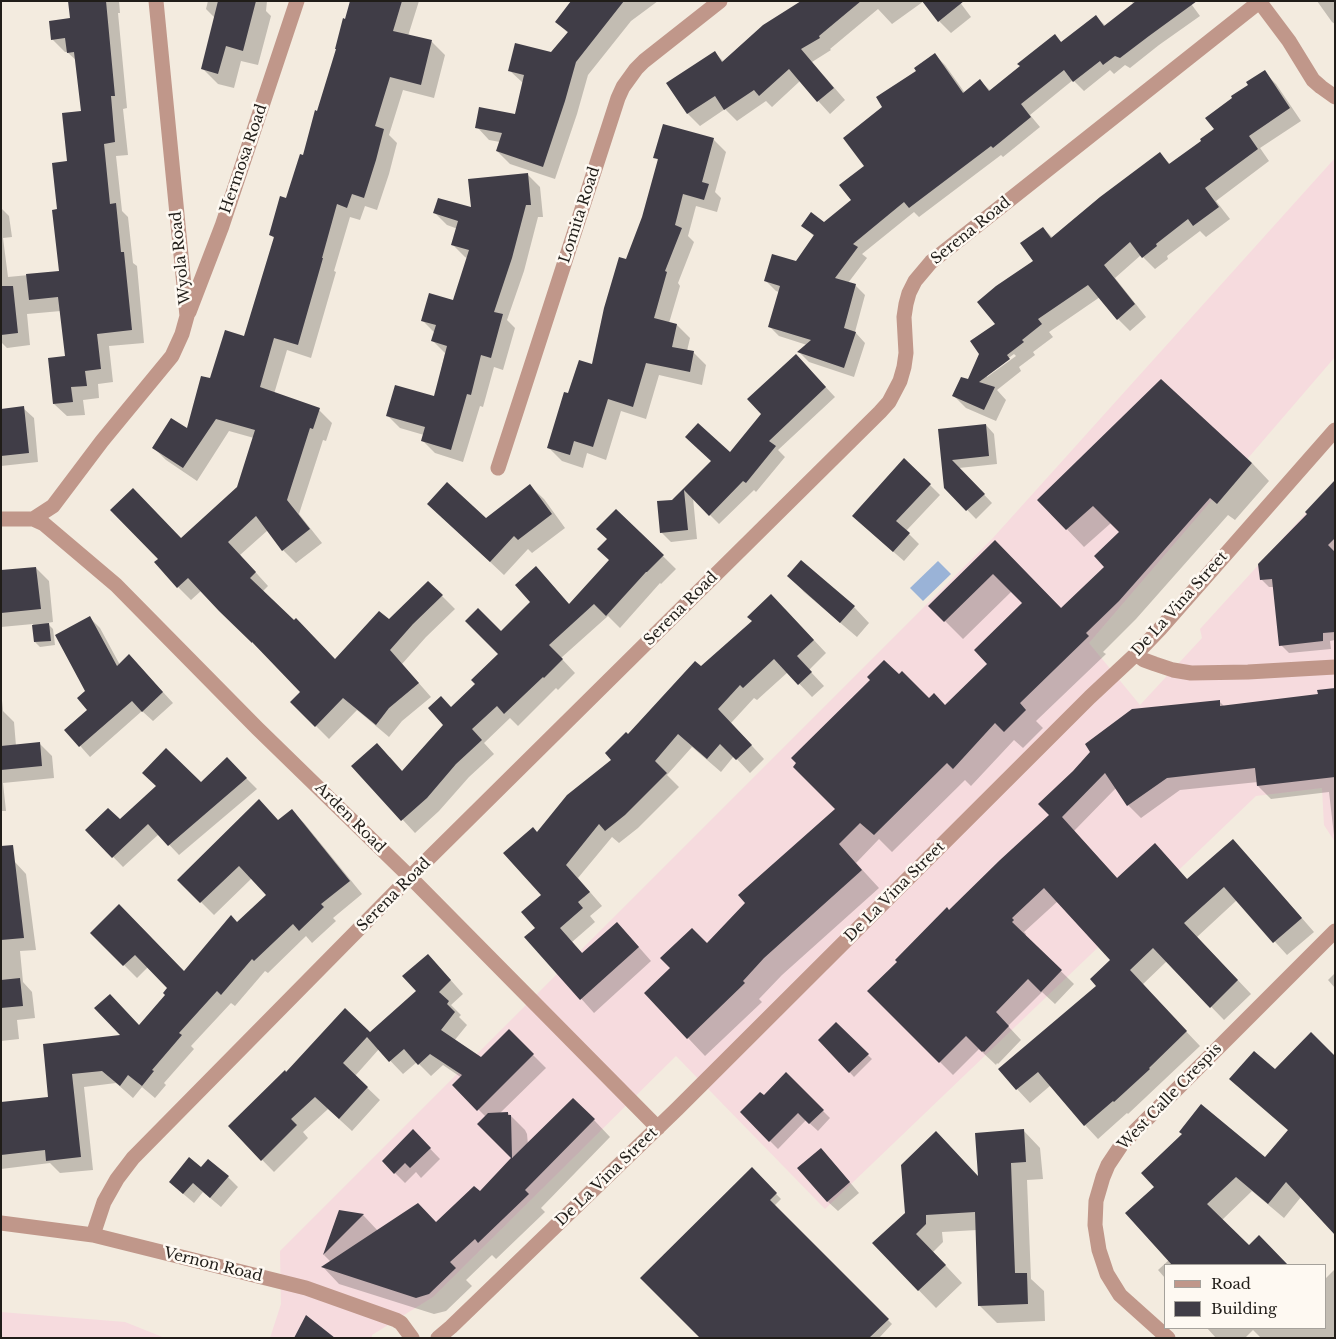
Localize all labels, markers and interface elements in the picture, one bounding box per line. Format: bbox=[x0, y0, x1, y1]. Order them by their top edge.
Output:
street label: Hermosa Road bbox=[217, 102, 271, 216]
street label: Lomita Road bbox=[556, 165, 604, 265]
street label: Serena Road bbox=[928, 194, 1014, 268]
street label: Wyola Road bbox=[167, 211, 195, 305]
street label: De La Vina Street bbox=[1128, 548, 1232, 660]
street label: Serena Road bbox=[640, 568, 722, 650]
street label: Arden Road bbox=[311, 779, 389, 857]
street label: De La Vina Street bbox=[841, 838, 949, 946]
street label: Serena Road bbox=[353, 854, 435, 936]
street label: West Calle Crespis bbox=[1114, 1040, 1226, 1154]
street label: De La Vina Street bbox=[552, 1124, 662, 1230]
street label: Vernon Road bbox=[162, 1244, 264, 1286]
legend bbox=[1164, 1264, 1326, 1329]
text: Road bbox=[1211, 1274, 1251, 1293]
text: Building bbox=[1211, 1299, 1277, 1318]

